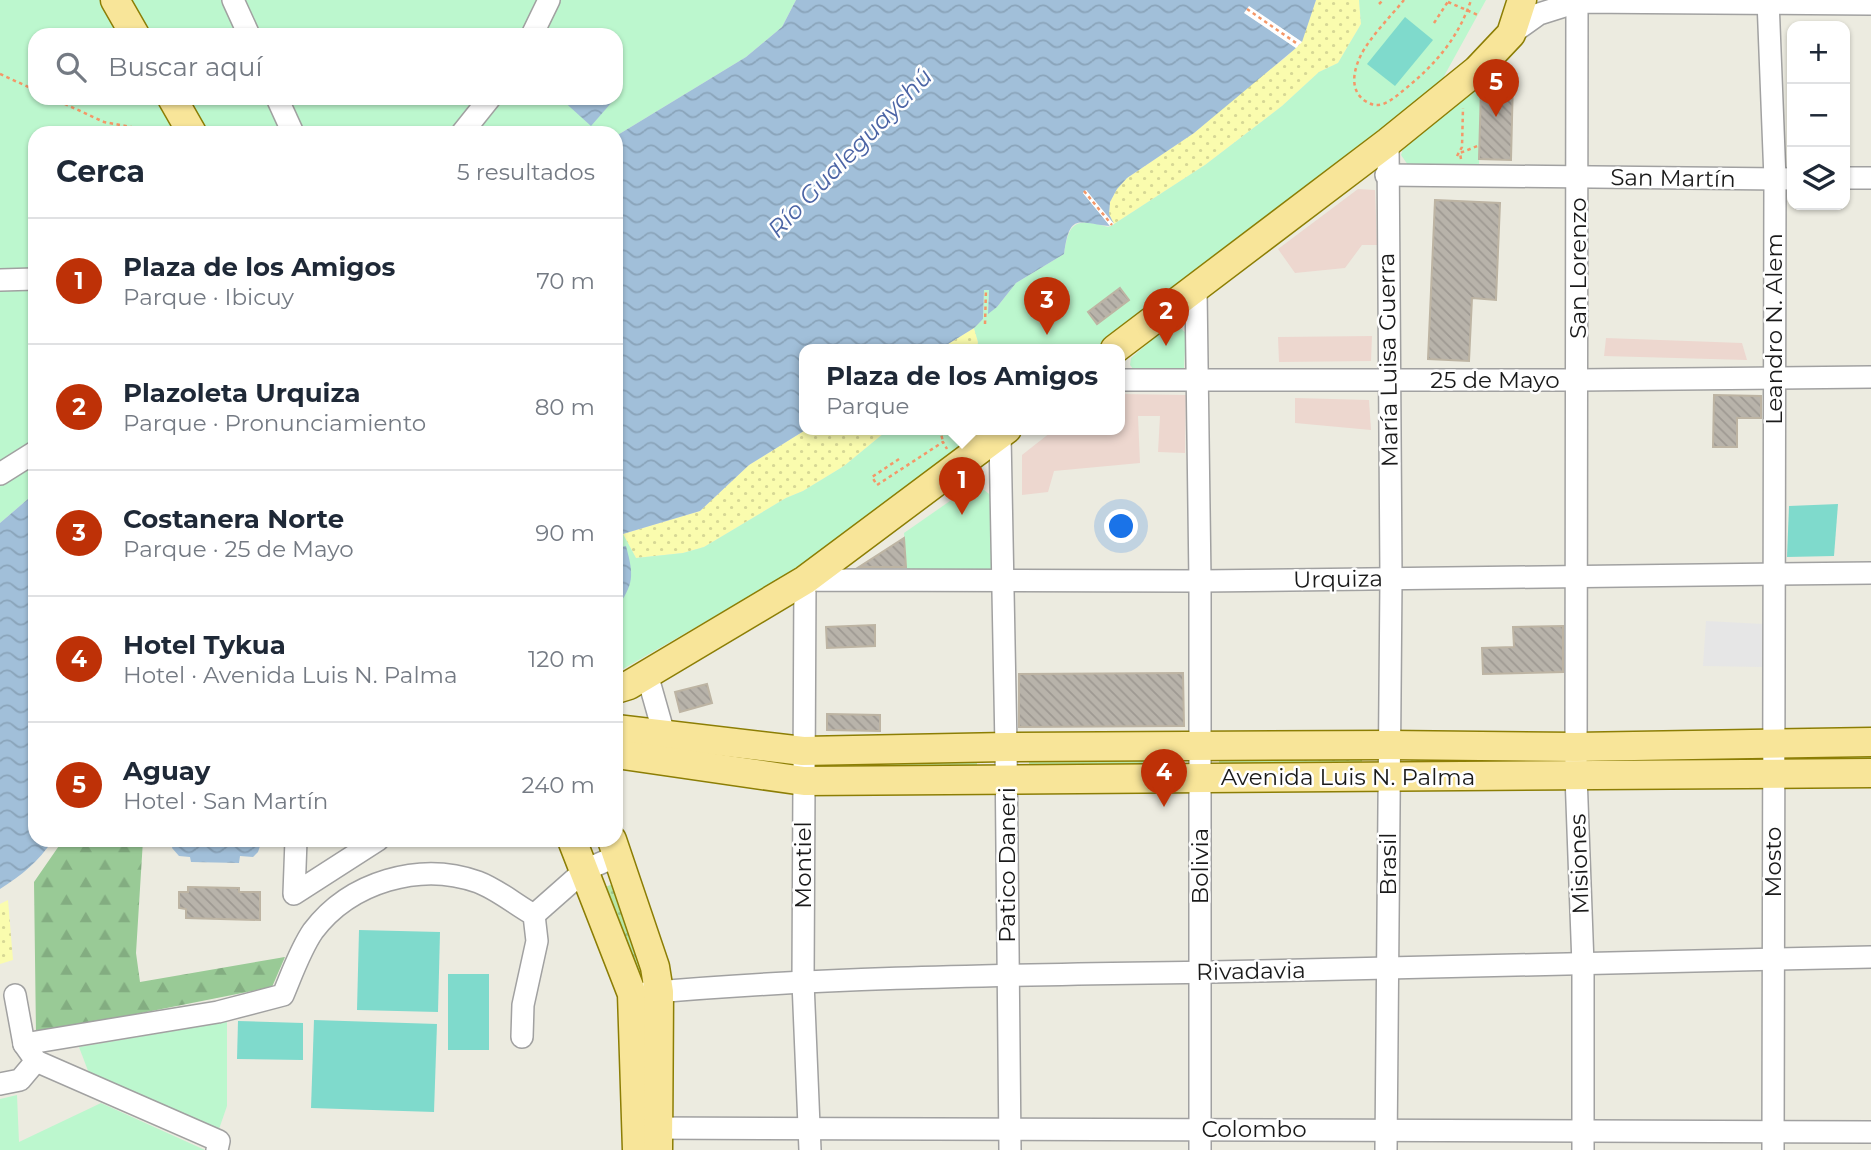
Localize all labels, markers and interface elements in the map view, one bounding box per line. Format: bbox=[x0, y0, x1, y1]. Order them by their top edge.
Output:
map controls bbox=[1787, 21, 1850, 210]
button: + bbox=[1787, 21, 1850, 84]
search box bbox=[28, 28, 623, 105]
icon: search bbox=[52, 48, 90, 86]
text: Buscar aquí bbox=[108, 51, 262, 83]
pin: 5 bbox=[1473, 59, 1519, 117]
water label: Río Gualeguaychú bbox=[761, 62, 938, 243]
button: − bbox=[1787, 84, 1850, 147]
button: layers bbox=[1787, 147, 1850, 210]
text: Cerca bbox=[56, 153, 145, 190]
text: 5 resultados bbox=[457, 158, 595, 186]
street label: San Martín bbox=[1610, 163, 1736, 193]
street label: San Lorenzo bbox=[1564, 197, 1592, 339]
street label: Leandro N. Alem bbox=[1760, 233, 1788, 425]
text: Plaza de los Amigos bbox=[123, 251, 395, 283]
street label: María Luisa Guerra bbox=[1372, 253, 1404, 467]
text: 1 bbox=[74, 267, 84, 295]
text: 70 m bbox=[536, 267, 595, 295]
pin: 3 bbox=[1024, 277, 1070, 335]
text: Parque · Ibicuy bbox=[123, 283, 294, 311]
pin: 2 bbox=[1143, 288, 1189, 346]
popup bbox=[799, 344, 1125, 435]
text: Plaza de los Amigos bbox=[826, 360, 1098, 392]
street label: 25 de Mayo bbox=[1430, 366, 1560, 394]
text: Plazoleta Urquiza bbox=[123, 377, 361, 409]
text: Parque bbox=[826, 392, 910, 420]
text: 2 bbox=[72, 393, 86, 421]
text: 80 m bbox=[535, 393, 595, 421]
text: Parque · Pronunciamiento bbox=[123, 409, 426, 437]
pin: 1 bbox=[939, 457, 985, 515]
text: Costanera Norte bbox=[123, 503, 344, 535]
your location bbox=[1104, 509, 1138, 543]
text: 3 bbox=[72, 519, 86, 547]
text: 90 m bbox=[535, 519, 595, 547]
text: Parque · 25 de Mayo bbox=[123, 535, 354, 563]
street label: Urquiza bbox=[1293, 564, 1383, 594]
text: Hotel Tykua bbox=[123, 629, 286, 661]
text: 4 bbox=[71, 645, 87, 673]
text: 120 m bbox=[528, 645, 595, 673]
text: Hotel · Avenida Luis N. Palma bbox=[123, 661, 458, 689]
pin: 4 bbox=[1141, 749, 1187, 807]
text: Aguay bbox=[123, 755, 210, 787]
street label: Avenida Luis N. Palma bbox=[1221, 763, 1475, 791]
text: 5 bbox=[72, 771, 86, 799]
text: 240 m bbox=[522, 771, 595, 799]
text: Hotel · San Martín bbox=[123, 787, 328, 815]
street label: Patico Daneri bbox=[993, 787, 1021, 943]
street label: Misiones bbox=[1563, 813, 1595, 915]
street label: Montiel bbox=[789, 821, 817, 909]
street label: Mosto bbox=[1759, 827, 1787, 897]
street label: Bolivia bbox=[1186, 828, 1214, 904]
street label: Brasil bbox=[1374, 833, 1402, 895]
street label: Rivadavia bbox=[1196, 956, 1306, 986]
street label: Colombo bbox=[1201, 1115, 1307, 1143]

